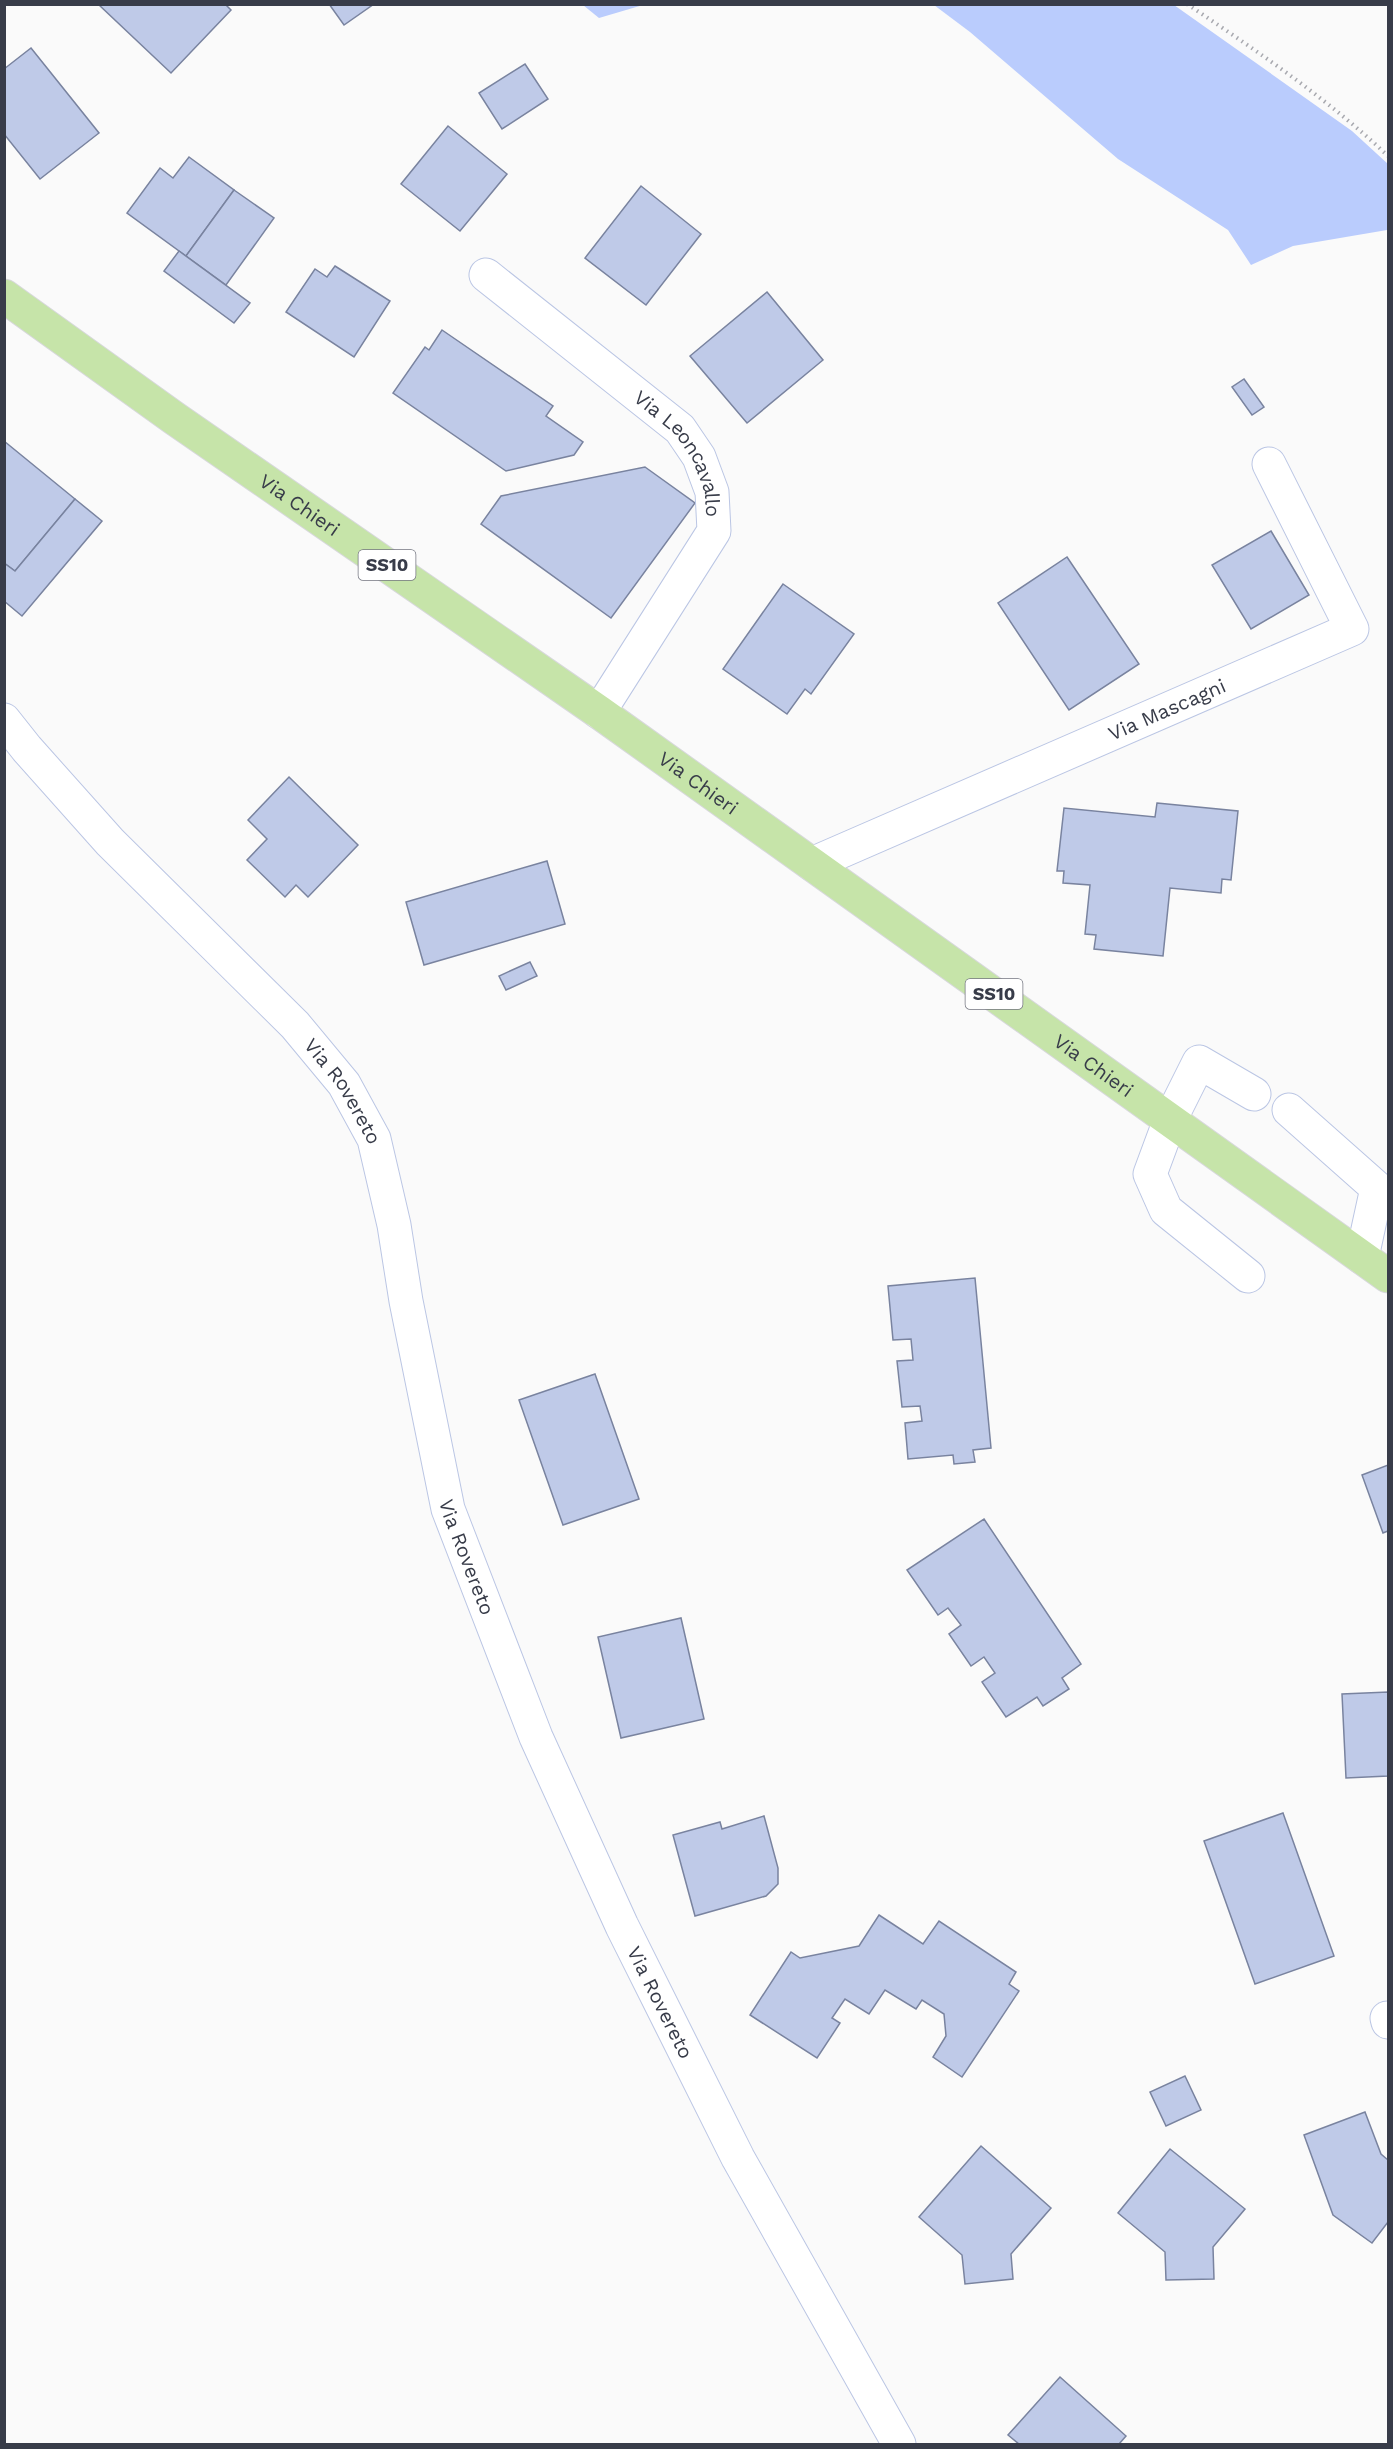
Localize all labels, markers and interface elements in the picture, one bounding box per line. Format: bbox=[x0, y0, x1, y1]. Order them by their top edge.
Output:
street label: Via Leoncavallo bbox=[629, 385, 725, 517]
street label: Via Chieri bbox=[255, 469, 344, 541]
road number: SS10 bbox=[358, 550, 416, 580]
street label: Via Mascagni bbox=[1104, 673, 1229, 746]
street label: Via Chieri bbox=[654, 746, 743, 820]
road number: SS10 bbox=[966, 979, 1022, 1009]
street label: Via Chieri bbox=[1049, 1029, 1138, 1102]
street label: Via Rovereto bbox=[299, 1033, 386, 1148]
street label: Via Rovereto bbox=[434, 1497, 500, 1618]
street label: Via Rovereto bbox=[622, 1942, 698, 2062]

